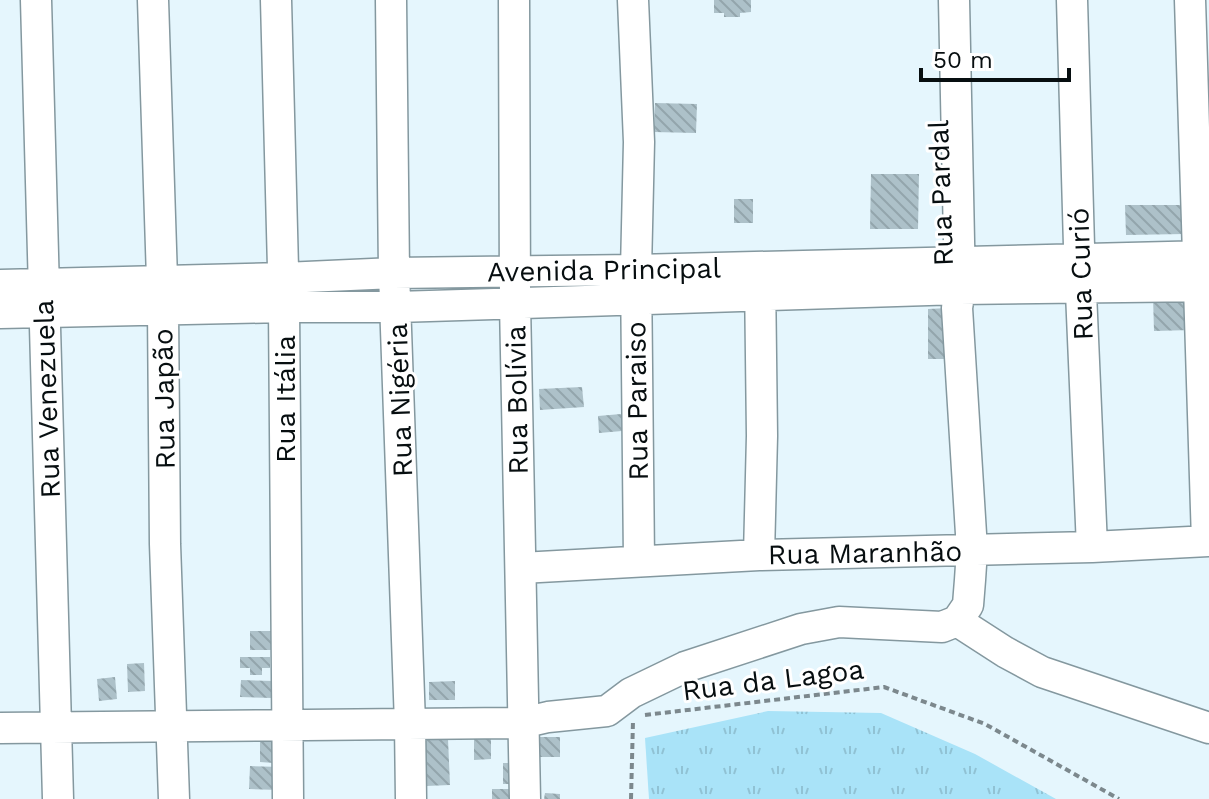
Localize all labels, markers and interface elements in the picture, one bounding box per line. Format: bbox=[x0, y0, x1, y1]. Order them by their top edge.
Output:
scale bar bbox=[921, 32, 1069, 82]
text: 50 m bbox=[933, 46, 993, 74]
street label: Rua Pardal bbox=[922, 119, 960, 267]
street label: Rua Curió bbox=[1062, 207, 1100, 341]
street label: Avenida Principal bbox=[487, 251, 722, 289]
street label: Rua Venezuela bbox=[27, 299, 67, 499]
street label: Rua Paraiso bbox=[619, 321, 655, 481]
street label: Rua Nigéria bbox=[381, 322, 419, 478]
street label: Rua Bolívia bbox=[499, 325, 535, 475]
street label: Rua Japão bbox=[146, 328, 182, 470]
street label: Rua Itália bbox=[269, 335, 302, 463]
street label: Rua Maranhão bbox=[768, 535, 962, 571]
street label: Rua da Lagoa bbox=[680, 652, 866, 708]

